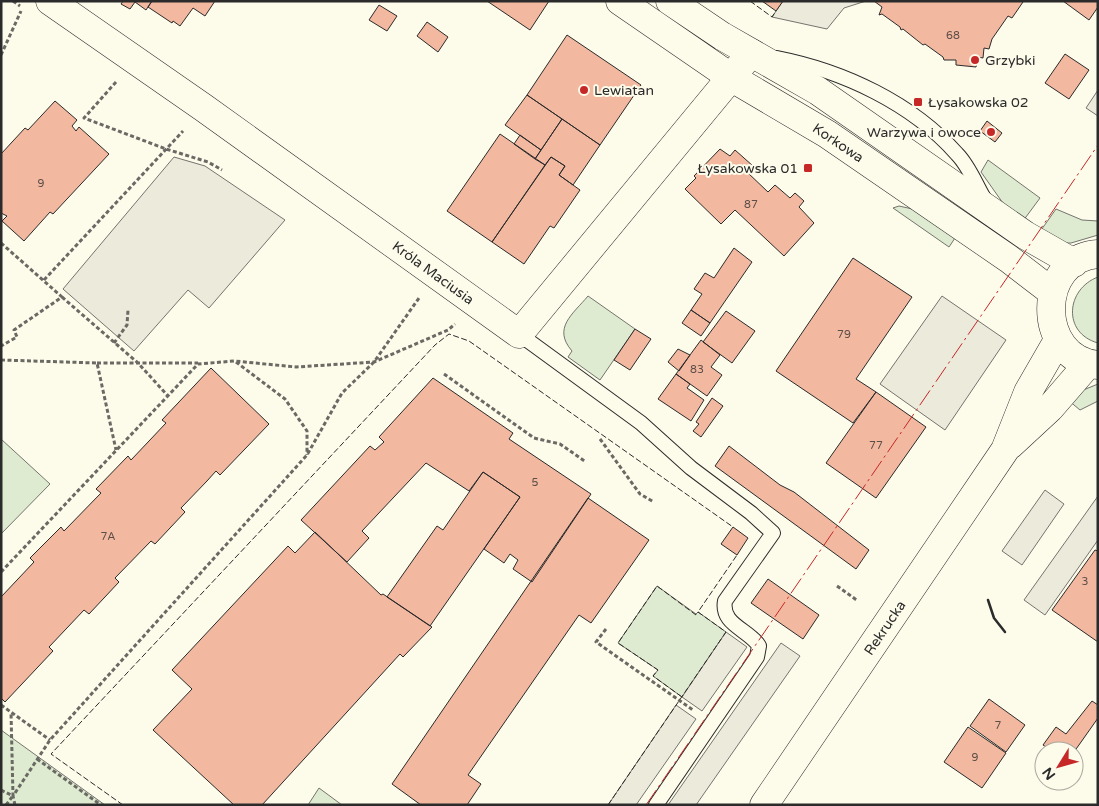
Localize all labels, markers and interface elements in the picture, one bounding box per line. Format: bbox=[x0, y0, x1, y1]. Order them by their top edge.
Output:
house number: 68 bbox=[946, 29, 960, 42]
place label: Grzybki bbox=[985, 52, 1035, 69]
marker: Grzybki bbox=[969, 54, 981, 66]
place label: Lewiatan bbox=[594, 82, 654, 99]
marker: Lewiatan bbox=[578, 84, 590, 96]
place label: Łysakowska 02 bbox=[928, 94, 1029, 111]
marker: Łysakowska 02 bbox=[912, 96, 924, 108]
street label: Korkowa bbox=[809, 120, 867, 166]
place label: Warzywa i owoce bbox=[867, 124, 981, 141]
marker: Warzywa i owoce bbox=[985, 126, 997, 138]
place label: Łysakowska 01 bbox=[697, 160, 798, 177]
marker: Łysakowska 01 bbox=[802, 162, 814, 174]
house number: 9 bbox=[38, 177, 45, 190]
house number: 87 bbox=[744, 198, 758, 211]
street label: Króla Maciusia bbox=[389, 238, 477, 308]
house number: 79 bbox=[837, 328, 851, 341]
house number: 83 bbox=[690, 363, 704, 376]
house number: 77 bbox=[869, 439, 883, 452]
house number: 5 bbox=[532, 476, 539, 489]
house number: 7A bbox=[100, 530, 116, 543]
house number: 3 bbox=[1082, 575, 1089, 588]
street label: Rekrucka bbox=[861, 597, 909, 659]
house number: 7 bbox=[995, 719, 1002, 732]
north arrow bbox=[1034, 741, 1084, 791]
house number: 9 bbox=[972, 751, 979, 764]
text: N bbox=[1039, 764, 1059, 783]

